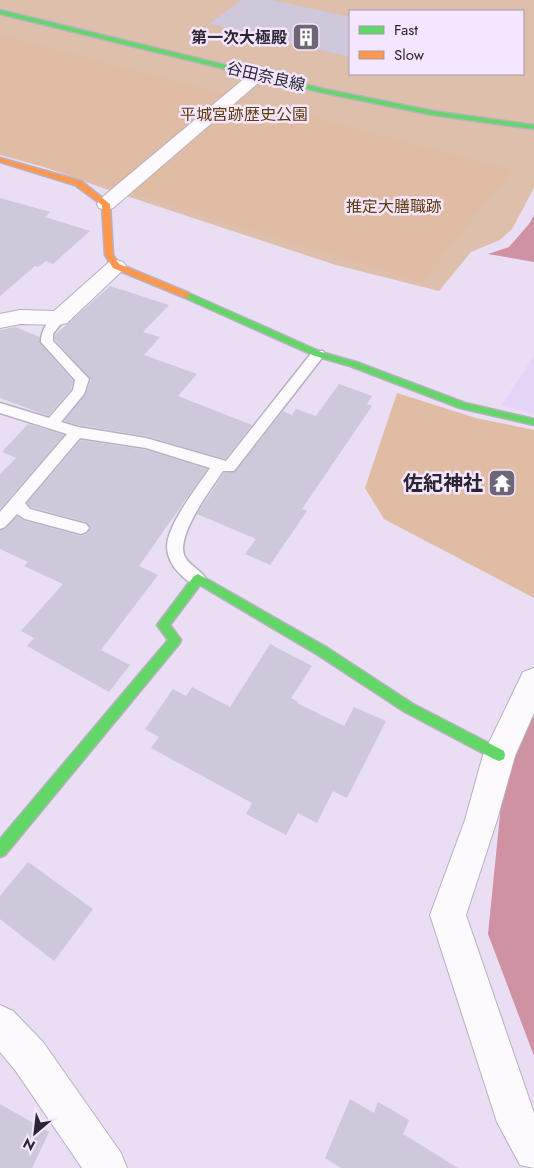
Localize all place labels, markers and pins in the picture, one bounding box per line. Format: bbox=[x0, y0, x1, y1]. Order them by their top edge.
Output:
building icon: 第一次大極殿 bbox=[291, 22, 321, 52]
place label: 第一次大極殿 bbox=[191, 26, 287, 49]
temple icon: 佐紀神社 bbox=[487, 468, 517, 498]
place label: 佐紀神社 bbox=[403, 469, 483, 498]

